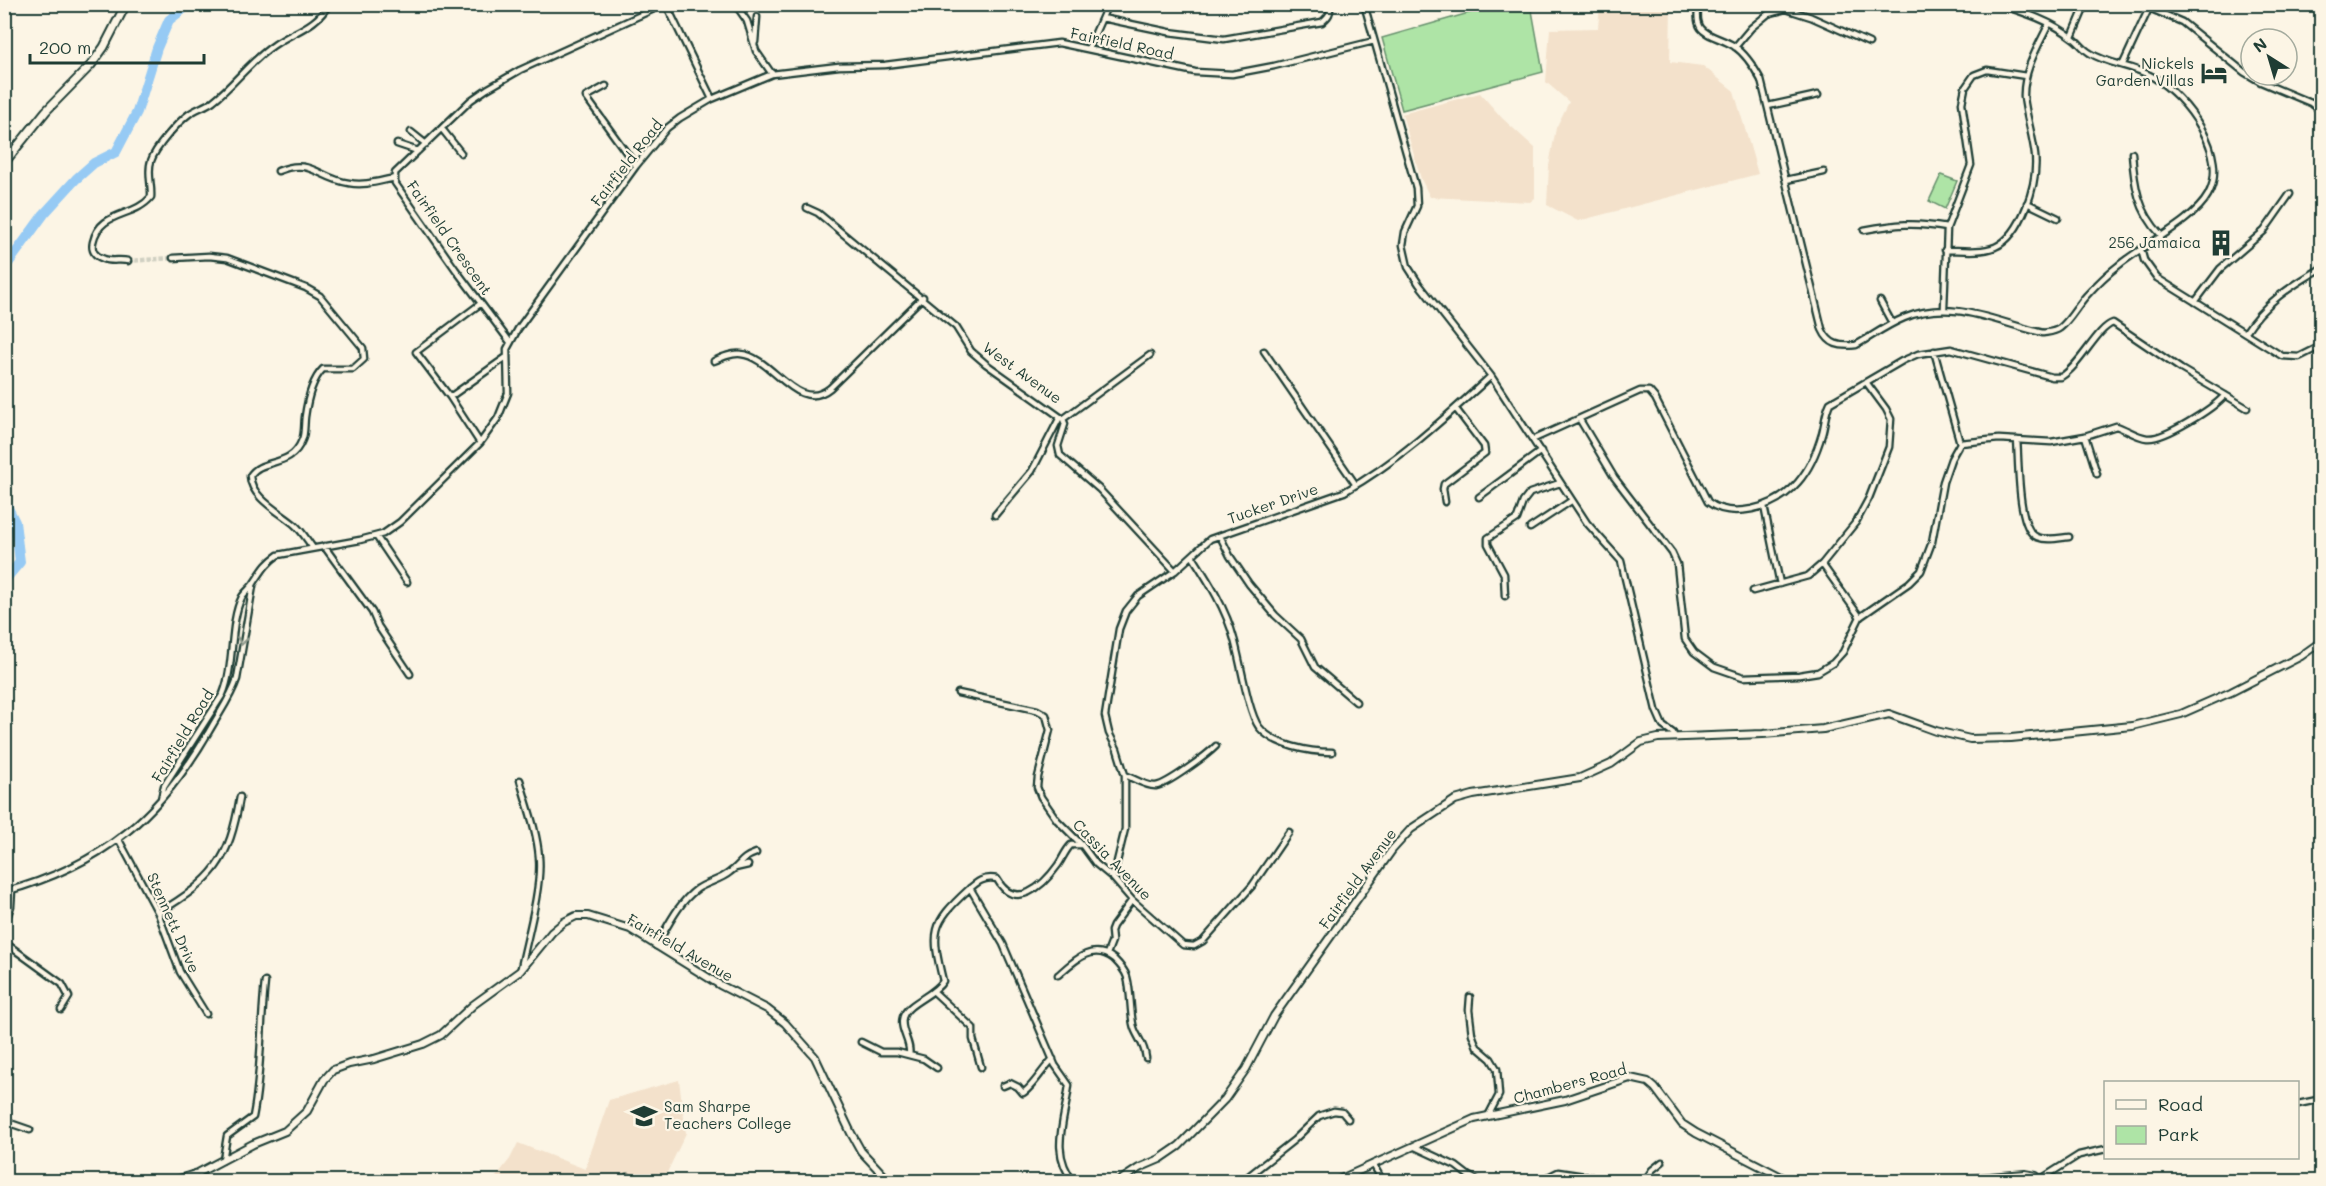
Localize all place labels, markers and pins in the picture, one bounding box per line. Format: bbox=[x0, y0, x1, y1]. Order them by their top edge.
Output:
place label: Nickels Garden Villas bbox=[2096, 53, 2194, 90]
hotel icon: Nickels Garden Villas bbox=[2199, 58, 2229, 88]
building icon: 256 Jamaica bbox=[2206, 228, 2236, 258]
place label: 256 Jamaica bbox=[2108, 232, 2201, 252]
place label: Sam Sharpe Teachers College bbox=[664, 1096, 792, 1133]
school or university icon: Sam Sharpe Teachers College bbox=[629, 1101, 659, 1131]

